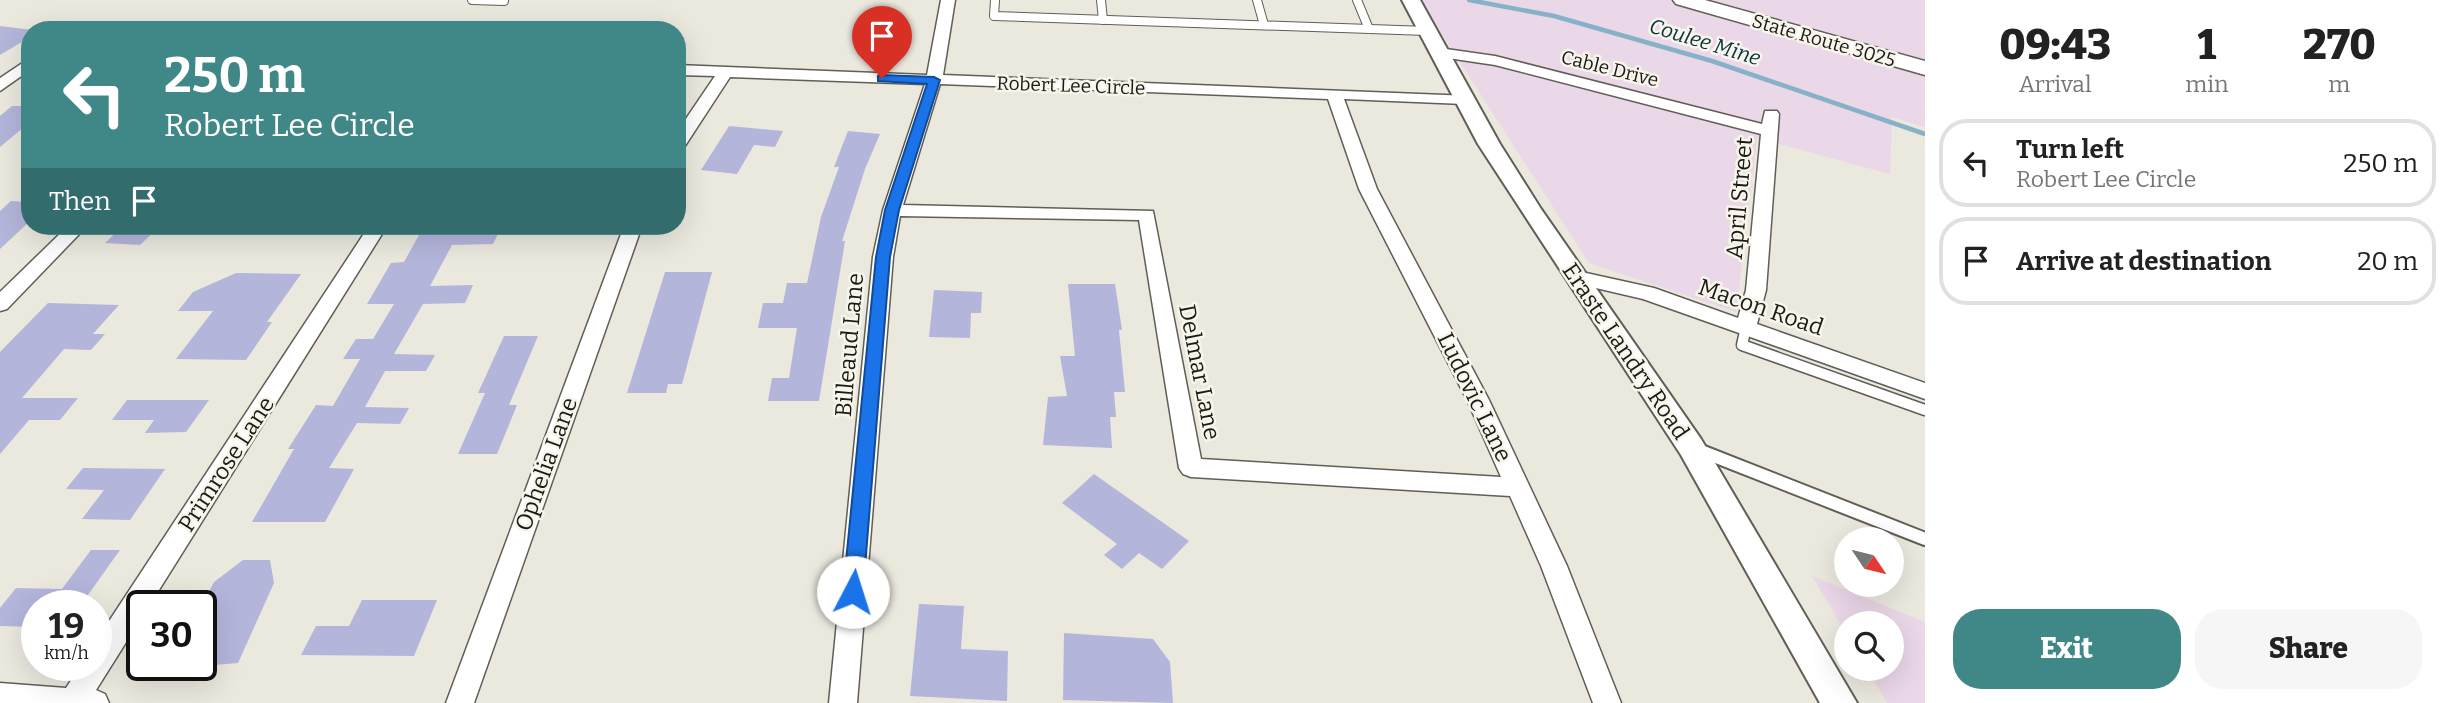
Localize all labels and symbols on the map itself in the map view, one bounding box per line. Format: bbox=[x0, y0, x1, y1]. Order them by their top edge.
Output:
pin bbox=[852, 6, 912, 78]
street label: State Route 3025 bbox=[1749, 9, 1898, 72]
water label: Coulee Mine bbox=[1646, 13, 1764, 71]
street label: Cable Drive bbox=[1559, 45, 1661, 92]
street label: Robert Lee Circle bbox=[996, 71, 1146, 100]
street label: April Street bbox=[1720, 136, 1758, 260]
street label: Eraste Landry Road bbox=[1557, 257, 1696, 445]
street label: Billeaud Lane bbox=[829, 272, 869, 418]
street label: Macon Road bbox=[1695, 273, 1828, 342]
street label: Delmar Lane bbox=[1173, 302, 1227, 442]
street label: Ludovic Lane bbox=[1432, 328, 1518, 466]
street label: Primrose Lane bbox=[172, 391, 280, 537]
street label: Ophelia Lane bbox=[509, 394, 583, 534]
north arrow bbox=[1834, 527, 1904, 597]
position arrow bbox=[816, 555, 890, 629]
speed limit sign: 30 bbox=[126, 590, 217, 681]

